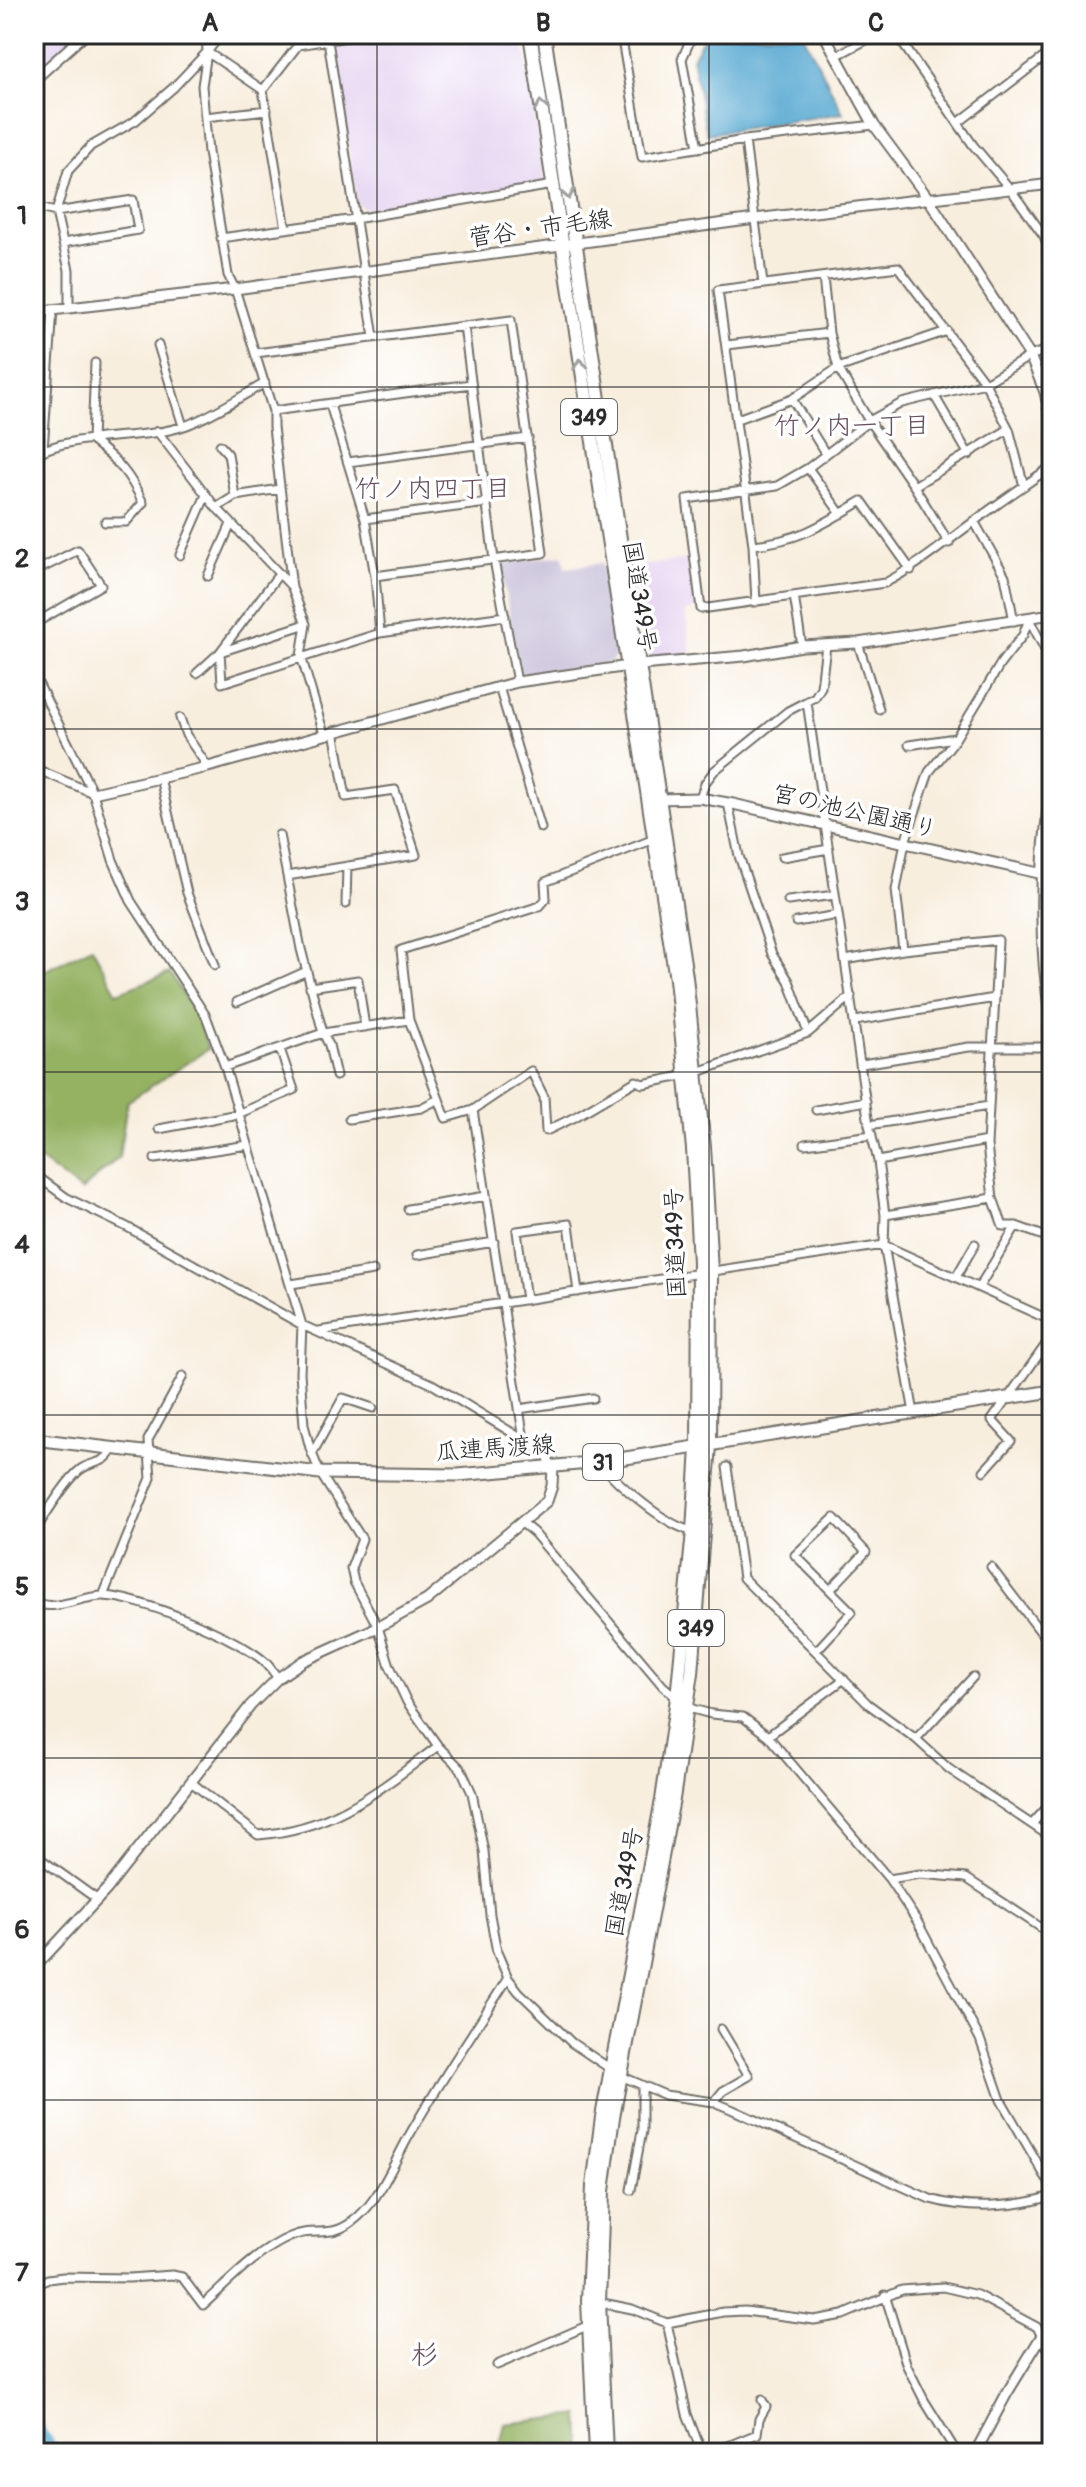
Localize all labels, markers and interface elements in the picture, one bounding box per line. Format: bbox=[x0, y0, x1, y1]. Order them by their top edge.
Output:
text: A bbox=[202, 7, 219, 39]
text: B bbox=[536, 7, 550, 39]
text: C bbox=[868, 7, 884, 39]
one-way arrow bbox=[533, 100, 550, 113]
one-way arrow bbox=[559, 187, 576, 201]
text: 1 bbox=[17, 200, 27, 232]
street label: 菅谷・市毛線 bbox=[467, 204, 613, 253]
one-way arrow bbox=[572, 357, 589, 370]
road number: 349 bbox=[561, 399, 617, 435]
district label: 竹ノ内一丁目 bbox=[774, 410, 930, 442]
district label: 竹ノ内四丁目 bbox=[355, 473, 511, 505]
street label: 国道349号 bbox=[616, 539, 663, 653]
text: 2 bbox=[15, 543, 29, 575]
street label: 宮の池公園通り bbox=[770, 778, 940, 845]
text: 3 bbox=[15, 886, 29, 918]
street label: 国道349号 bbox=[659, 1187, 692, 1299]
text: 4 bbox=[14, 1229, 30, 1261]
street label: 瓜連馬渡線 bbox=[434, 1430, 556, 1467]
road number: 31 bbox=[583, 1444, 623, 1480]
text: 5 bbox=[15, 1571, 29, 1603]
road number: 349 bbox=[668, 1610, 724, 1646]
street label: 国道349号 bbox=[600, 1825, 649, 1940]
text: 6 bbox=[14, 1914, 30, 1946]
text: 7 bbox=[15, 2257, 29, 2289]
district label: 杉 bbox=[411, 2338, 439, 2373]

